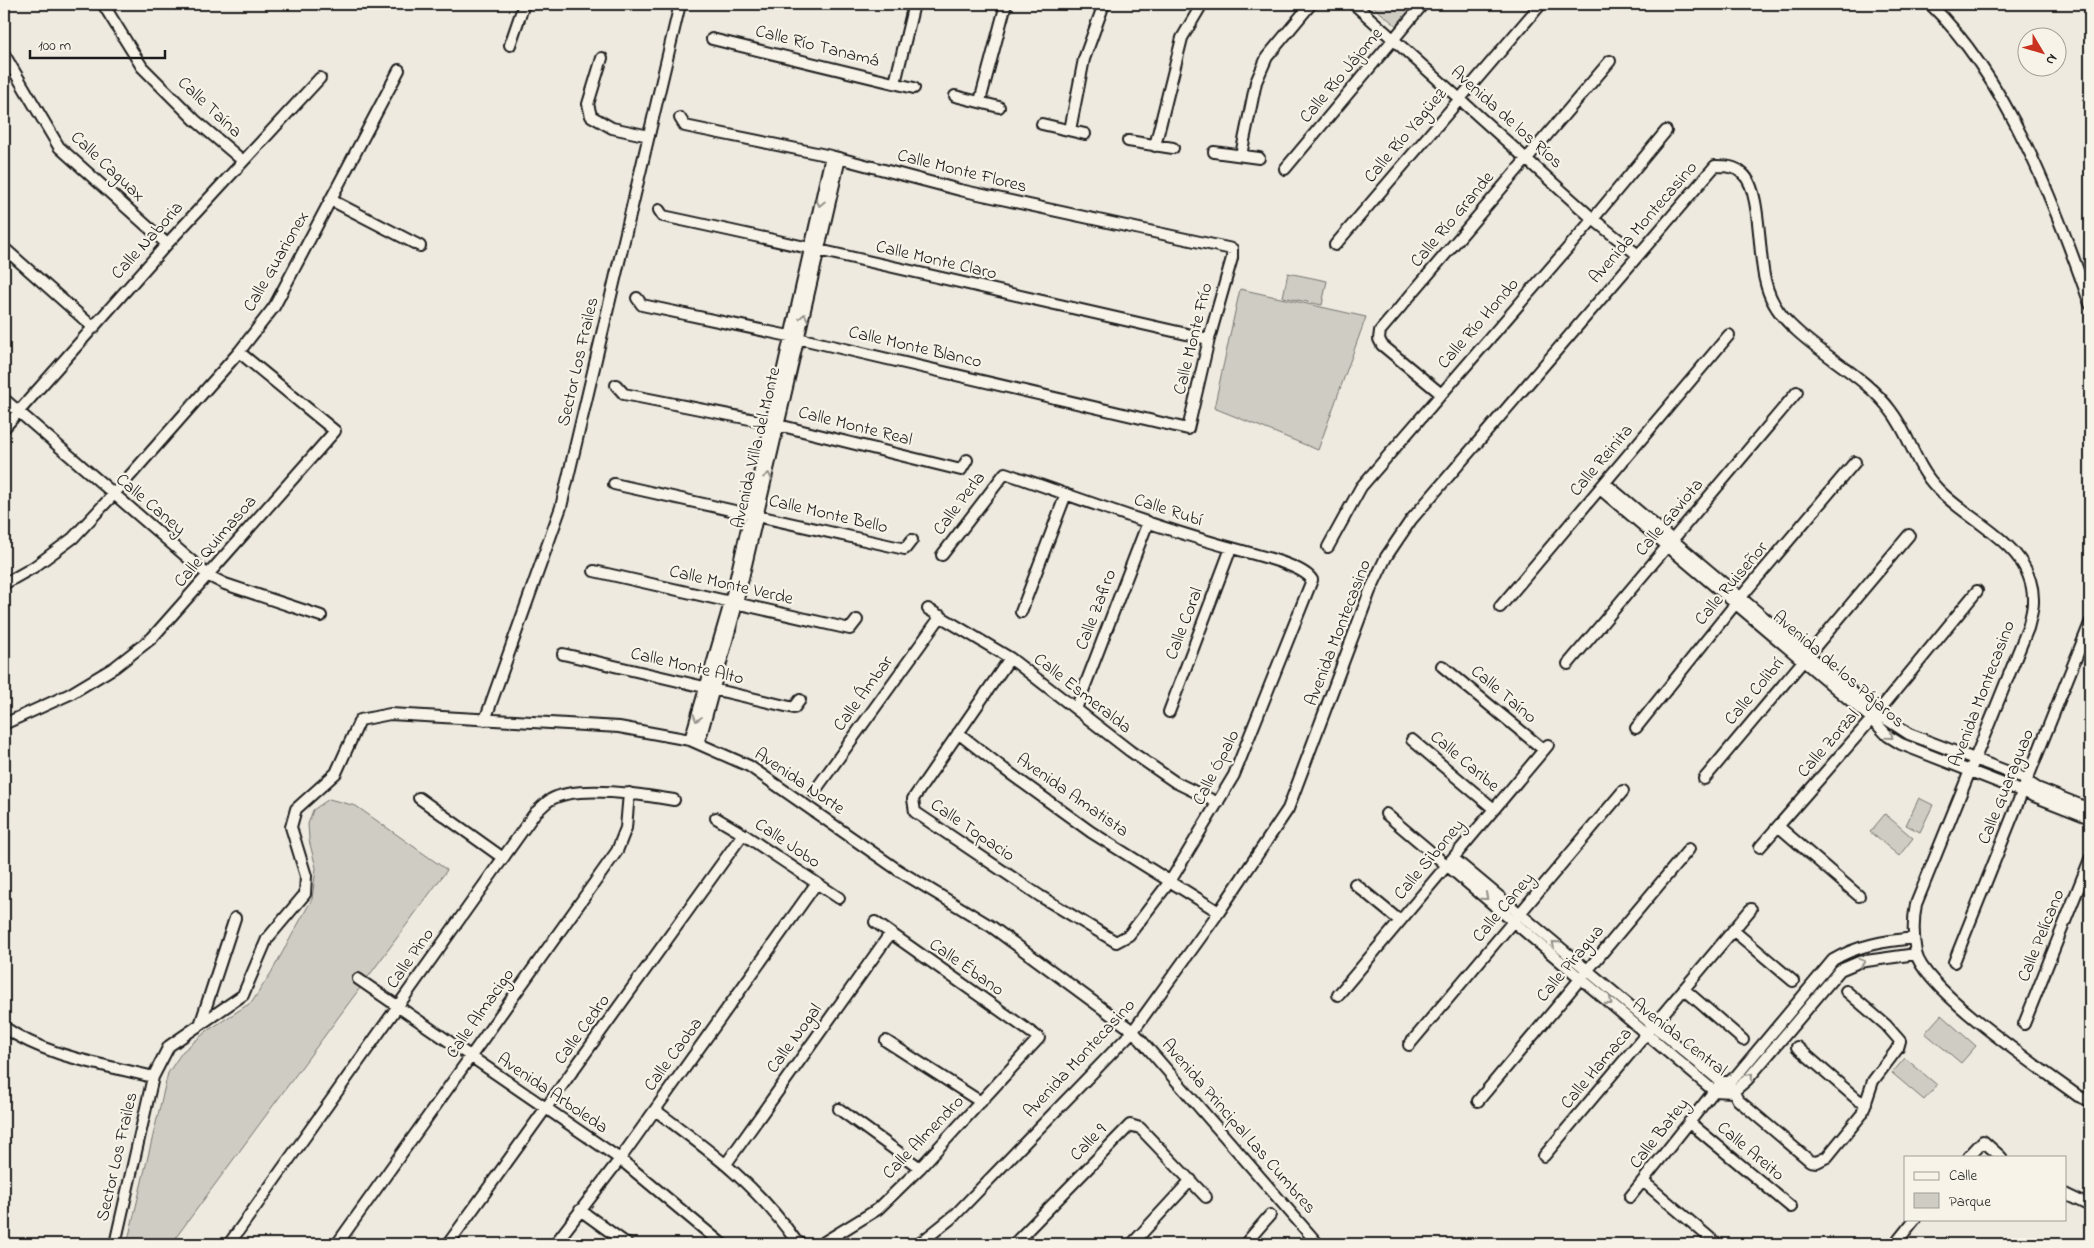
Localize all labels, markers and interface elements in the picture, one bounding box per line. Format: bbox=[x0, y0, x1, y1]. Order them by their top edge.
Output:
street label: Calle Río Tanamá bbox=[752, 19, 882, 75]
street label: Calle Río Jájome bbox=[1294, 22, 1391, 130]
scale bar bbox=[30, 28, 165, 60]
north arrow bbox=[2016, 28, 2066, 78]
text: 100 m bbox=[38, 35, 71, 57]
text: N bbox=[2040, 49, 2062, 69]
street label: Avenida de los Ríos bbox=[1444, 60, 1568, 176]
street label: Calle Taína bbox=[171, 71, 247, 145]
street label: Calle Río Yagüez bbox=[1358, 82, 1455, 190]
street label: Calle Caguax bbox=[63, 125, 150, 209]
street label: Calle Monte Flores bbox=[894, 143, 1030, 201]
street label: Avenida Montecasino bbox=[1583, 156, 1705, 290]
street label: Calle Río Grande bbox=[1405, 165, 1502, 274]
street label: Calle Naboria bbox=[106, 196, 190, 286]
one-way arrow bbox=[815, 199, 826, 207]
street label: Calle Guarionex bbox=[238, 207, 316, 317]
street label: Calle Monte Claro bbox=[873, 234, 999, 288]
street label: Calle Río Hondo bbox=[1432, 273, 1526, 375]
street label: Calle Monte Frío bbox=[1168, 280, 1220, 398]
street label: Sector Los Frailes bbox=[552, 295, 606, 429]
one-way arrow bbox=[798, 313, 809, 322]
street label: Calle Monte Blanco bbox=[846, 320, 984, 376]
street label: Avenida Villa del Monte bbox=[726, 364, 788, 531]
street label: Calle Monte Real bbox=[795, 400, 915, 454]
street label: Calle Reinita bbox=[1564, 419, 1640, 503]
street label: Calle Perla bbox=[927, 467, 993, 541]
street label: Calle Caney bbox=[109, 468, 191, 542]
one-way arrow bbox=[762, 471, 773, 480]
street label: Calle Gaviota bbox=[1630, 473, 1710, 563]
street label: Calle Rubí bbox=[1130, 488, 1206, 534]
street label: Calle Monte Bello bbox=[766, 489, 890, 541]
street label: Calle Quimasoa bbox=[168, 490, 264, 594]
street label: Calle Ruiseñor bbox=[1689, 536, 1775, 632]
street label: Avenida Montecasino bbox=[1299, 556, 1379, 710]
street label: Calle Monte Verde bbox=[667, 559, 796, 613]
street label: Calle Zafiro bbox=[1070, 566, 1124, 654]
street label: Calle Coral bbox=[1159, 584, 1211, 664]
street label: Avenida de los Pájaros bbox=[1766, 605, 1910, 735]
street label: Avenida Montecasino bbox=[1943, 617, 2023, 771]
street label: Calle Monte Alto bbox=[628, 641, 746, 693]
street label: Calle Esmeralda bbox=[1027, 647, 1137, 741]
street label: Calle Ámbar bbox=[828, 650, 901, 737]
street label: Calle Colibrí bbox=[1719, 652, 1791, 732]
street label: Calle Taíno bbox=[1464, 659, 1542, 731]
street label: Calle Zorzal bbox=[1792, 704, 1866, 784]
one-way arrow bbox=[692, 714, 702, 722]
street label: Calle Caribe bbox=[1423, 725, 1505, 800]
street label: Calle Guaraguao bbox=[1972, 725, 2043, 849]
street label: Calle Ópalo bbox=[1187, 726, 1247, 810]
one-way arrow bbox=[1884, 730, 1893, 739]
street label: Avenida Norte bbox=[748, 742, 850, 822]
street label: Avenida Amatista bbox=[1010, 747, 1134, 845]
street label: Calle Topacio bbox=[924, 793, 1020, 869]
street label: Calle Jobo bbox=[749, 812, 825, 876]
street label: Calle Siboney bbox=[1388, 814, 1472, 906]
street label: Calle Caney bbox=[1467, 867, 1541, 949]
street label: Calle Pelícano bbox=[2012, 886, 2072, 986]
one-way arrow bbox=[1479, 891, 1488, 900]
street label: Calle Piragua bbox=[1531, 920, 1612, 1009]
street label: Calle Pino bbox=[381, 923, 441, 995]
street label: Calle Ébano bbox=[923, 933, 1009, 1003]
one-way arrow bbox=[1552, 942, 1561, 950]
one-way arrow bbox=[1857, 957, 1865, 967]
street label: Calle Almacigo bbox=[440, 964, 523, 1065]
street label: Calle Cedro bbox=[549, 990, 617, 1070]
street label: Avenida Central bbox=[1626, 993, 1732, 1083]
street label: Avenida Montecasino bbox=[1018, 994, 1142, 1124]
one-way arrow bbox=[1603, 996, 1612, 1005]
street label: Calle Nogal bbox=[761, 999, 830, 1080]
street label: Calle Caoba bbox=[638, 1013, 710, 1097]
street label: Calle Hamaca bbox=[1555, 1022, 1639, 1116]
street label: Avenida Principal Las Cumbres bbox=[1154, 1034, 1322, 1220]
street label: Avenida Arboleda bbox=[491, 1047, 613, 1141]
one-way arrow bbox=[1744, 1073, 1753, 1082]
street label: Sector Los Frailes bbox=[91, 1090, 145, 1224]
street label: Calle Almendro bbox=[877, 1090, 971, 1186]
street label: Calle Batey bbox=[1624, 1093, 1696, 1175]
street label: Calle Areito bbox=[1710, 1116, 1790, 1188]
street label: Calle 9 bbox=[1064, 1118, 1114, 1168]
legend bbox=[1904, 1156, 2066, 1220]
text: Calle bbox=[1949, 1165, 1977, 1187]
text: Parque bbox=[1949, 1191, 1991, 1213]

